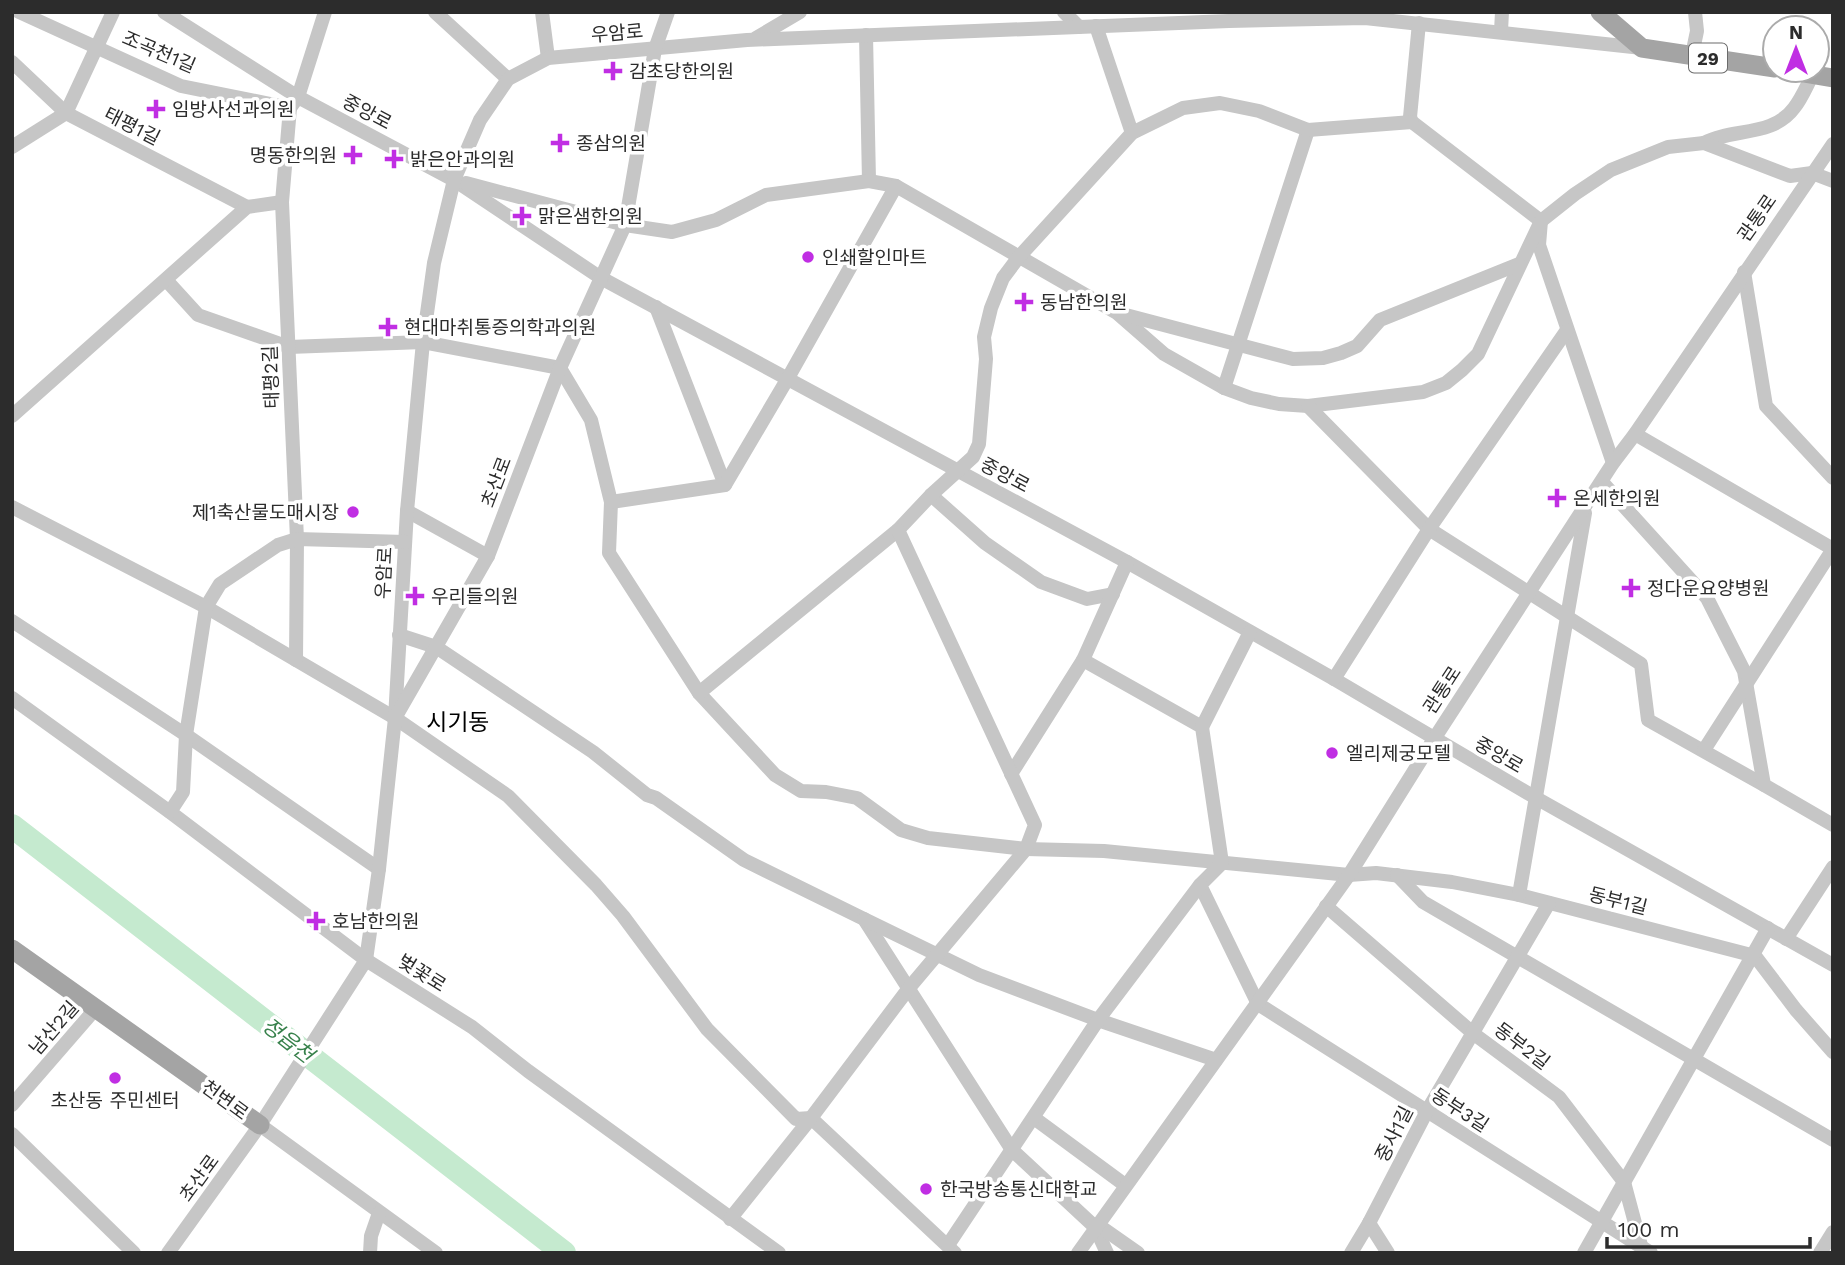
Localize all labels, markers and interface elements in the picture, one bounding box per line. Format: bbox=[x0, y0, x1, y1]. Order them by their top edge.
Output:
north arrow bbox=[1761, 14, 1831, 84]
street label: 우암로 bbox=[590, 19, 644, 47]
text: N bbox=[1789, 21, 1803, 44]
street label: 조곡천1길 bbox=[119, 26, 199, 78]
road number: 29 bbox=[1689, 44, 1727, 72]
place label: 감초당한의원 bbox=[629, 60, 734, 83]
marker: 감초당한의원 bbox=[603, 61, 623, 81]
street label: 중앙로 bbox=[338, 90, 396, 134]
place label: 임방사선과의원 bbox=[172, 98, 294, 121]
marker: 임방사선과의원 bbox=[146, 99, 166, 119]
street label: 태평1길 bbox=[100, 102, 164, 150]
place label: 종삼의원 bbox=[576, 132, 646, 155]
marker: 종삼의원 bbox=[550, 133, 570, 153]
place label: 명동한의원 bbox=[250, 144, 337, 167]
marker: 명동한의원 bbox=[343, 145, 363, 165]
place label: 밝은안과의원 bbox=[410, 148, 515, 171]
marker: 밝은안과의원 bbox=[384, 149, 404, 169]
street label: 관통로 bbox=[1733, 190, 1781, 246]
place label: 맑은샘한의원 bbox=[538, 205, 643, 228]
marker: 맑은샘한의원 bbox=[512, 206, 532, 226]
place label: 인쇄할인마트 bbox=[822, 246, 927, 269]
marker: 인쇄할인마트 bbox=[800, 249, 816, 265]
place label: 동남한의원 bbox=[1040, 291, 1127, 314]
marker: 동남한의원 bbox=[1014, 292, 1034, 312]
place label: 현대마취통증의학과의원 bbox=[404, 316, 596, 339]
marker: 현대마취통증의학과의원 bbox=[378, 317, 398, 337]
street label: 태평2길 bbox=[258, 345, 284, 409]
street label: 초산로 bbox=[476, 453, 516, 511]
street label: 중앙로 bbox=[976, 453, 1034, 497]
place label: 온세한의원 bbox=[1573, 487, 1660, 510]
marker: 온세한의원 bbox=[1547, 488, 1567, 508]
place label: 제1축산물도매시장 bbox=[192, 501, 339, 524]
marker: 제1축산물도매시장 bbox=[345, 504, 361, 520]
street label: 우암로 bbox=[371, 546, 397, 600]
place label: 정다운요양병원 bbox=[1647, 577, 1769, 600]
marker: 정다운요양병원 bbox=[1621, 578, 1641, 598]
place label: 우리들의원 bbox=[431, 585, 518, 608]
marker: 우리들의원 bbox=[405, 586, 425, 606]
street label: 관통로 bbox=[1418, 662, 1466, 718]
district label: 시기동 bbox=[426, 709, 490, 736]
street label: 중앙로 bbox=[1471, 732, 1527, 778]
place label: 엘리제궁모텔 bbox=[1346, 742, 1451, 765]
marker: 엘리제궁모텔 bbox=[1324, 745, 1340, 761]
street label: 동부1길 bbox=[1586, 883, 1650, 919]
place label: 호남한의원 bbox=[332, 910, 419, 933]
marker: 호남한의원 bbox=[306, 911, 326, 931]
street label: 벚꽃로 bbox=[394, 949, 450, 997]
street label: 남산2길 bbox=[24, 996, 84, 1060]
water label: 정읍천 bbox=[257, 1012, 321, 1069]
street label: 동부2길 bbox=[1490, 1018, 1554, 1074]
marker: 초산동 주민센터 bbox=[107, 1070, 123, 1086]
street label: 천변로 bbox=[197, 1075, 253, 1125]
street label: 동부3길 bbox=[1427, 1083, 1493, 1137]
place label: 초산동 주민센터 bbox=[51, 1089, 179, 1112]
street label: 중사1길 bbox=[1370, 1102, 1418, 1166]
street label: 초산로 bbox=[174, 1150, 224, 1206]
place label: 한국방송통신대학교 bbox=[940, 1178, 1097, 1201]
marker: 한국방송통신대학교 bbox=[918, 1181, 934, 1197]
scale bar bbox=[1607, 1206, 1810, 1250]
text: 100 m bbox=[1618, 1217, 1680, 1242]

